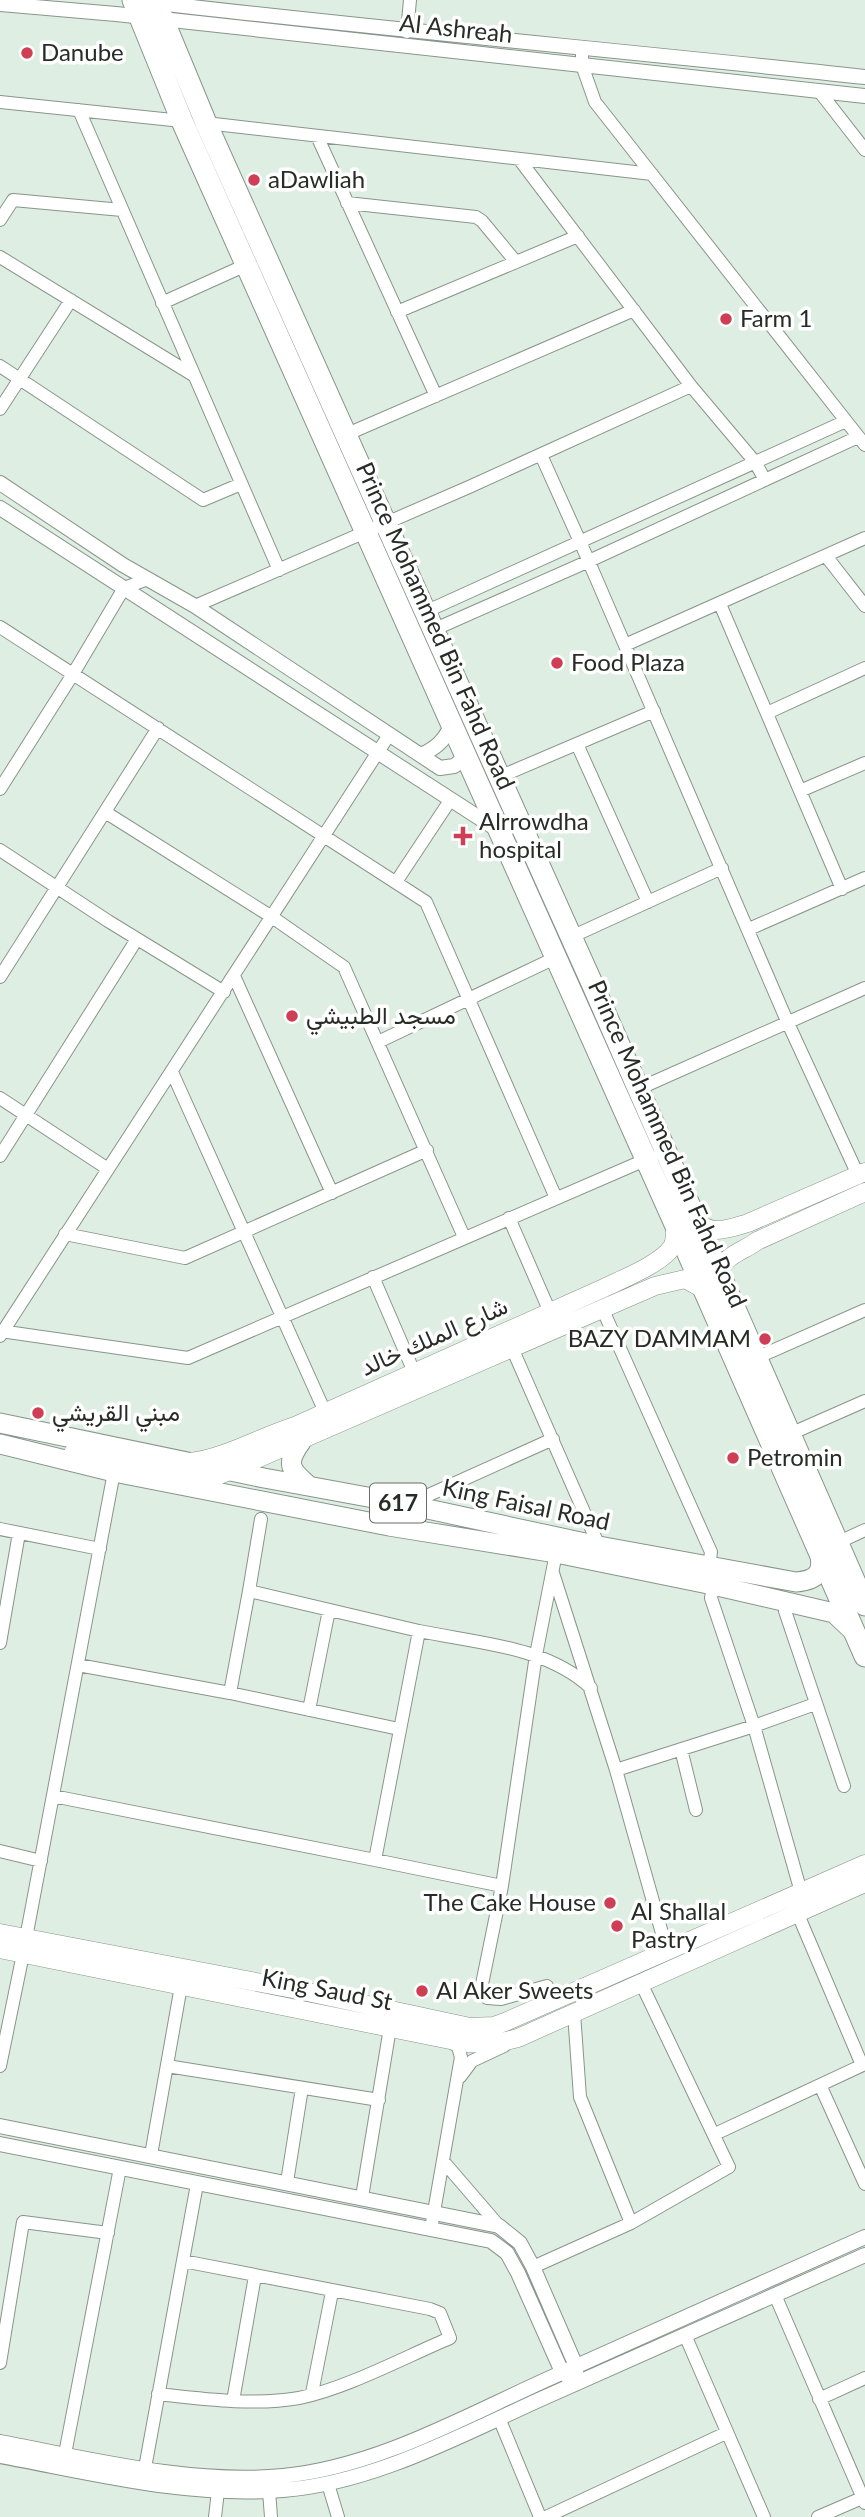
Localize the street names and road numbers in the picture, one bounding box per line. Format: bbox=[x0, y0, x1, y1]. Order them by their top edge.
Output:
street label: Al Ashreah bbox=[398, 7, 514, 48]
street label: Prince Mohammed Bin Fahd Road bbox=[351, 457, 522, 794]
street label: Prince Mohammed Bin Fahd Road bbox=[583, 975, 754, 1312]
street label: شارع الملك خالد bbox=[355, 1290, 513, 1384]
street label: King Faisal Road bbox=[440, 1472, 613, 1535]
road number: 617 bbox=[370, 1484, 426, 1522]
street label: King Saud St bbox=[259, 1962, 395, 2015]

